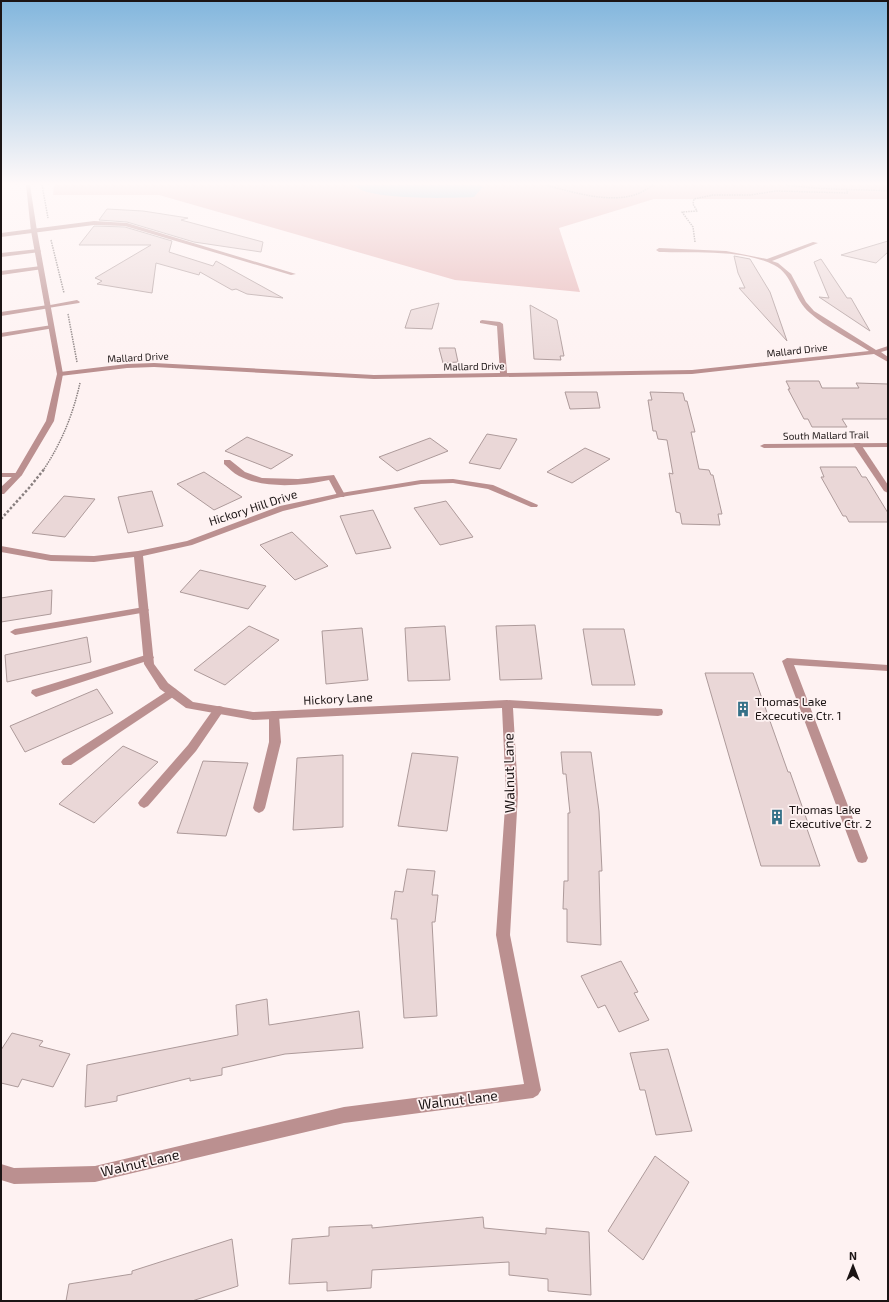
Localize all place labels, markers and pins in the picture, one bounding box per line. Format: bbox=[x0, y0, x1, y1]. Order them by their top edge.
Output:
place label: Thomas Lake Excecutive Ctr. 1 bbox=[755, 694, 842, 722]
building icon: Thomas Lake Excecutive Ctr. 1 bbox=[734, 700, 752, 718]
place label: Thomas Lake Executive Ctr. 2 bbox=[789, 802, 872, 830]
building icon: Thomas Lake Executive Ctr. 2 bbox=[768, 808, 786, 826]

